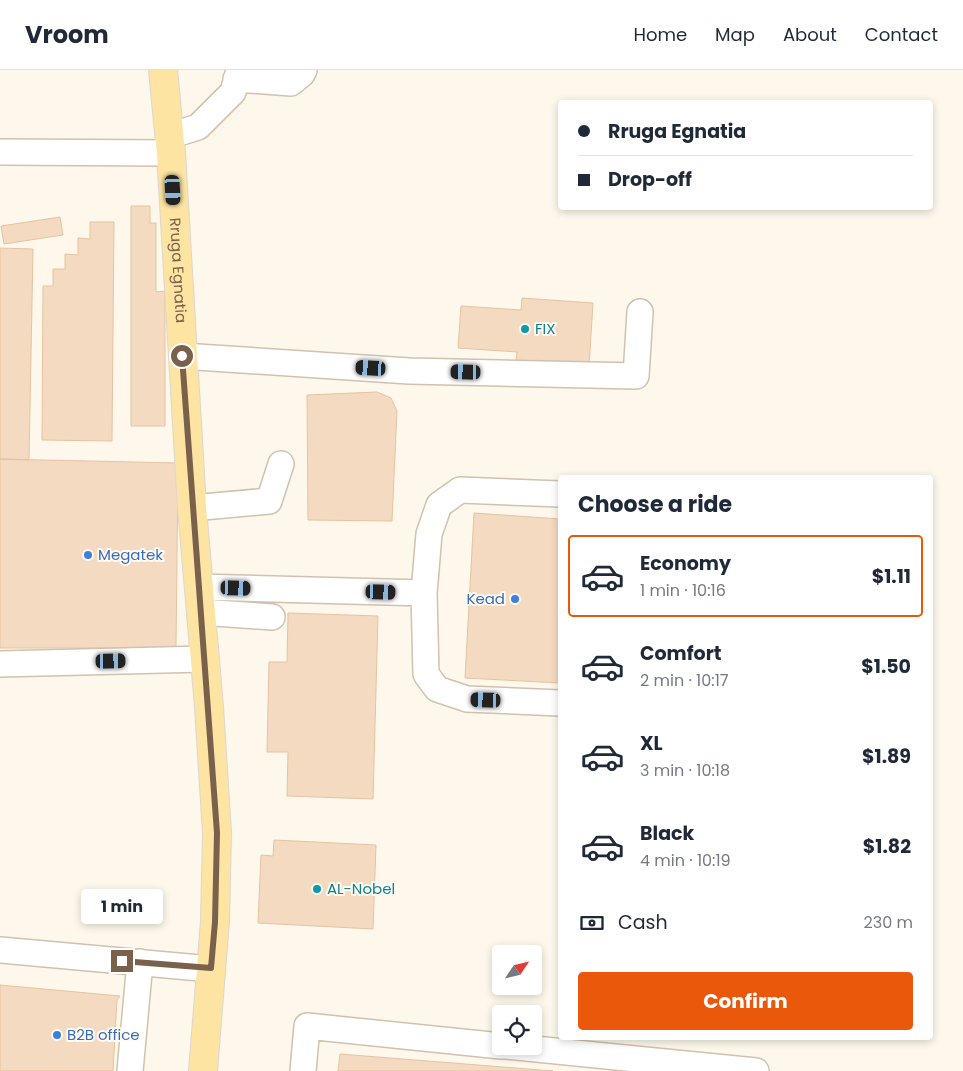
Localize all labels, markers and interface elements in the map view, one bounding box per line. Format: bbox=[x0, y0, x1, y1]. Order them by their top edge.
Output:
text: Vroom bbox=[25, 18, 109, 51]
text: Home bbox=[633, 22, 687, 47]
text: Map bbox=[715, 22, 755, 47]
text: About bbox=[783, 22, 837, 47]
text: Contact bbox=[865, 22, 938, 47]
text: Rruga Egnatia bbox=[608, 118, 746, 145]
text: Drop-off bbox=[608, 166, 692, 193]
car bbox=[164, 175, 181, 205]
street label: Rruga Egnatia bbox=[165, 217, 192, 324]
place label: FIX bbox=[535, 318, 556, 339]
marker: FIX bbox=[519, 323, 531, 335]
route start bbox=[171, 345, 193, 367]
car bbox=[355, 360, 386, 376]
car bbox=[450, 364, 481, 380]
text: Choose a ride bbox=[578, 489, 732, 520]
place label: Megatek bbox=[98, 544, 163, 565]
marker: Megatek bbox=[82, 549, 94, 561]
text: Economy bbox=[640, 550, 731, 577]
icon: car bbox=[580, 554, 625, 599]
text: $1.11 bbox=[872, 563, 911, 590]
text: 1 min · 10:16 bbox=[640, 579, 726, 602]
car bbox=[220, 580, 251, 596]
car bbox=[365, 584, 396, 600]
place label: Kead bbox=[466, 588, 505, 609]
marker: Kead bbox=[509, 593, 521, 605]
text: Comfort bbox=[640, 640, 722, 667]
icon: car bbox=[580, 644, 625, 689]
car bbox=[95, 653, 126, 669]
text: $1.50 bbox=[861, 653, 911, 680]
text: 2 min · 10:17 bbox=[640, 669, 729, 692]
car bbox=[470, 692, 501, 708]
text: XL bbox=[640, 730, 663, 757]
icon: car bbox=[580, 734, 625, 779]
text: $1.89 bbox=[862, 743, 911, 770]
text: 3 min · 10:18 bbox=[640, 759, 730, 782]
text: Black bbox=[640, 820, 694, 847]
icon: car bbox=[580, 824, 625, 869]
text: $1.82 bbox=[863, 833, 911, 860]
text: 4 min · 10:19 bbox=[640, 849, 731, 872]
place label: AL-Nobel bbox=[327, 878, 395, 899]
marker: AL-Nobel bbox=[311, 883, 323, 895]
callout: 1 min bbox=[81, 888, 163, 924]
text: 1 min bbox=[101, 895, 143, 918]
icon: cash bbox=[578, 909, 606, 937]
text: Cash bbox=[618, 909, 668, 936]
text: 230 m bbox=[864, 911, 913, 934]
north arrow bbox=[492, 945, 542, 995]
map controls bbox=[492, 945, 542, 1055]
route end bbox=[111, 950, 133, 972]
button: Confirm bbox=[578, 972, 913, 1030]
button: locate bbox=[492, 1005, 542, 1055]
place label: B2B office bbox=[67, 1024, 140, 1045]
marker: B2B office bbox=[51, 1029, 63, 1041]

